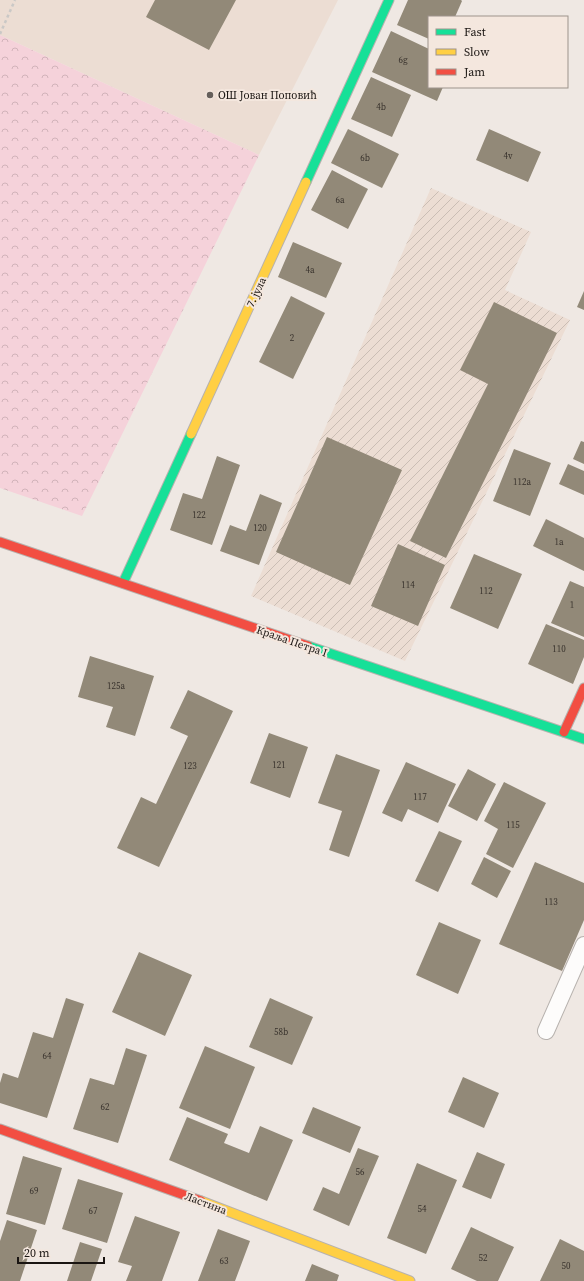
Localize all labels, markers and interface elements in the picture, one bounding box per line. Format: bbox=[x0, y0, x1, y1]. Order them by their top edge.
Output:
legend bbox=[428, 16, 568, 88]
text: Fast bbox=[464, 24, 486, 40]
text: Slow bbox=[464, 44, 490, 60]
house number: 6g bbox=[398, 54, 408, 66]
text: Jam bbox=[463, 64, 485, 80]
place label: ОШ Јован Поповић bbox=[218, 88, 317, 103]
marker: ОШ Јован Поповић bbox=[205, 90, 215, 100]
house number: 4b bbox=[376, 101, 386, 113]
house number: 4v bbox=[503, 150, 513, 162]
house number: 6b bbox=[360, 152, 370, 164]
house number: 6a bbox=[335, 194, 345, 206]
house number: 4a bbox=[305, 264, 315, 276]
street label: 7. јула bbox=[243, 274, 270, 310]
house number: 2 bbox=[290, 332, 295, 344]
house number: 112a bbox=[513, 476, 531, 488]
house number: 122 bbox=[192, 509, 206, 521]
house number: 120 bbox=[253, 522, 267, 534]
house number: 1a bbox=[554, 536, 564, 548]
house number: 114 bbox=[401, 579, 415, 591]
house number: 112 bbox=[479, 585, 493, 597]
house number: 1 bbox=[570, 599, 574, 611]
street label: Краља Петра I bbox=[255, 622, 329, 661]
house number: 110 bbox=[552, 643, 566, 655]
house number: 125a bbox=[107, 680, 125, 692]
house number: 121 bbox=[272, 759, 286, 771]
house number: 123 bbox=[183, 760, 197, 772]
house number: 117 bbox=[413, 791, 427, 803]
house number: 115 bbox=[506, 819, 520, 831]
house number: 113 bbox=[544, 896, 558, 908]
house number: 58b bbox=[274, 1026, 288, 1038]
house number: 64 bbox=[42, 1050, 52, 1062]
house number: 62 bbox=[100, 1101, 110, 1113]
house number: 56 bbox=[355, 1166, 365, 1178]
house number: 69 bbox=[29, 1185, 39, 1197]
street label: Ластина bbox=[183, 1189, 229, 1218]
house number: 54 bbox=[417, 1203, 427, 1215]
house number: 67 bbox=[88, 1205, 98, 1217]
scale bar bbox=[18, 1239, 104, 1265]
text: 20 m bbox=[24, 1245, 50, 1261]
house number: 52 bbox=[478, 1252, 488, 1264]
house number: 63 bbox=[219, 1255, 229, 1267]
house number: 50 bbox=[561, 1260, 571, 1272]

